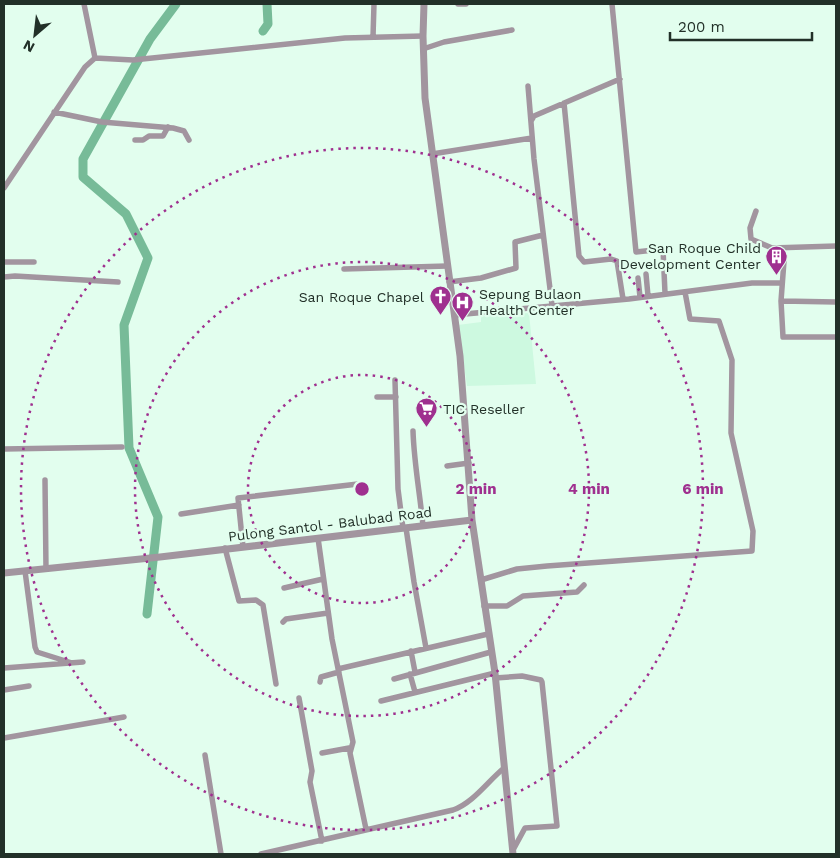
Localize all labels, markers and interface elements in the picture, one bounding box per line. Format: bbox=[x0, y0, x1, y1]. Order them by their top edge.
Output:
north arrow bbox=[10, 10, 60, 60]
scale bar bbox=[670, 10, 812, 42]
text: 200 m bbox=[678, 18, 725, 36]
text: N bbox=[21, 37, 37, 56]
place label: San Roque Child Development Center bbox=[620, 240, 761, 272]
building icon: San Roque Child Development Center bbox=[765, 244, 789, 275]
church icon: San Roque Chapel bbox=[428, 285, 452, 316]
place label: Sepung Bulaon Health Center bbox=[479, 286, 581, 318]
place label: San Roque Chapel bbox=[299, 289, 425, 305]
hospital icon: Sepung Bulaon Health Center bbox=[451, 290, 475, 321]
supermarket icon: TIC Reseller bbox=[415, 397, 439, 428]
place label: TIC Reseller bbox=[443, 401, 525, 417]
centre of rings bbox=[353, 480, 371, 498]
text: 2 min bbox=[455, 480, 497, 498]
text: 4 min bbox=[568, 480, 610, 498]
text: 6 min bbox=[682, 480, 724, 498]
street label: Pulong Santol - Balubad Road bbox=[227, 504, 433, 544]

